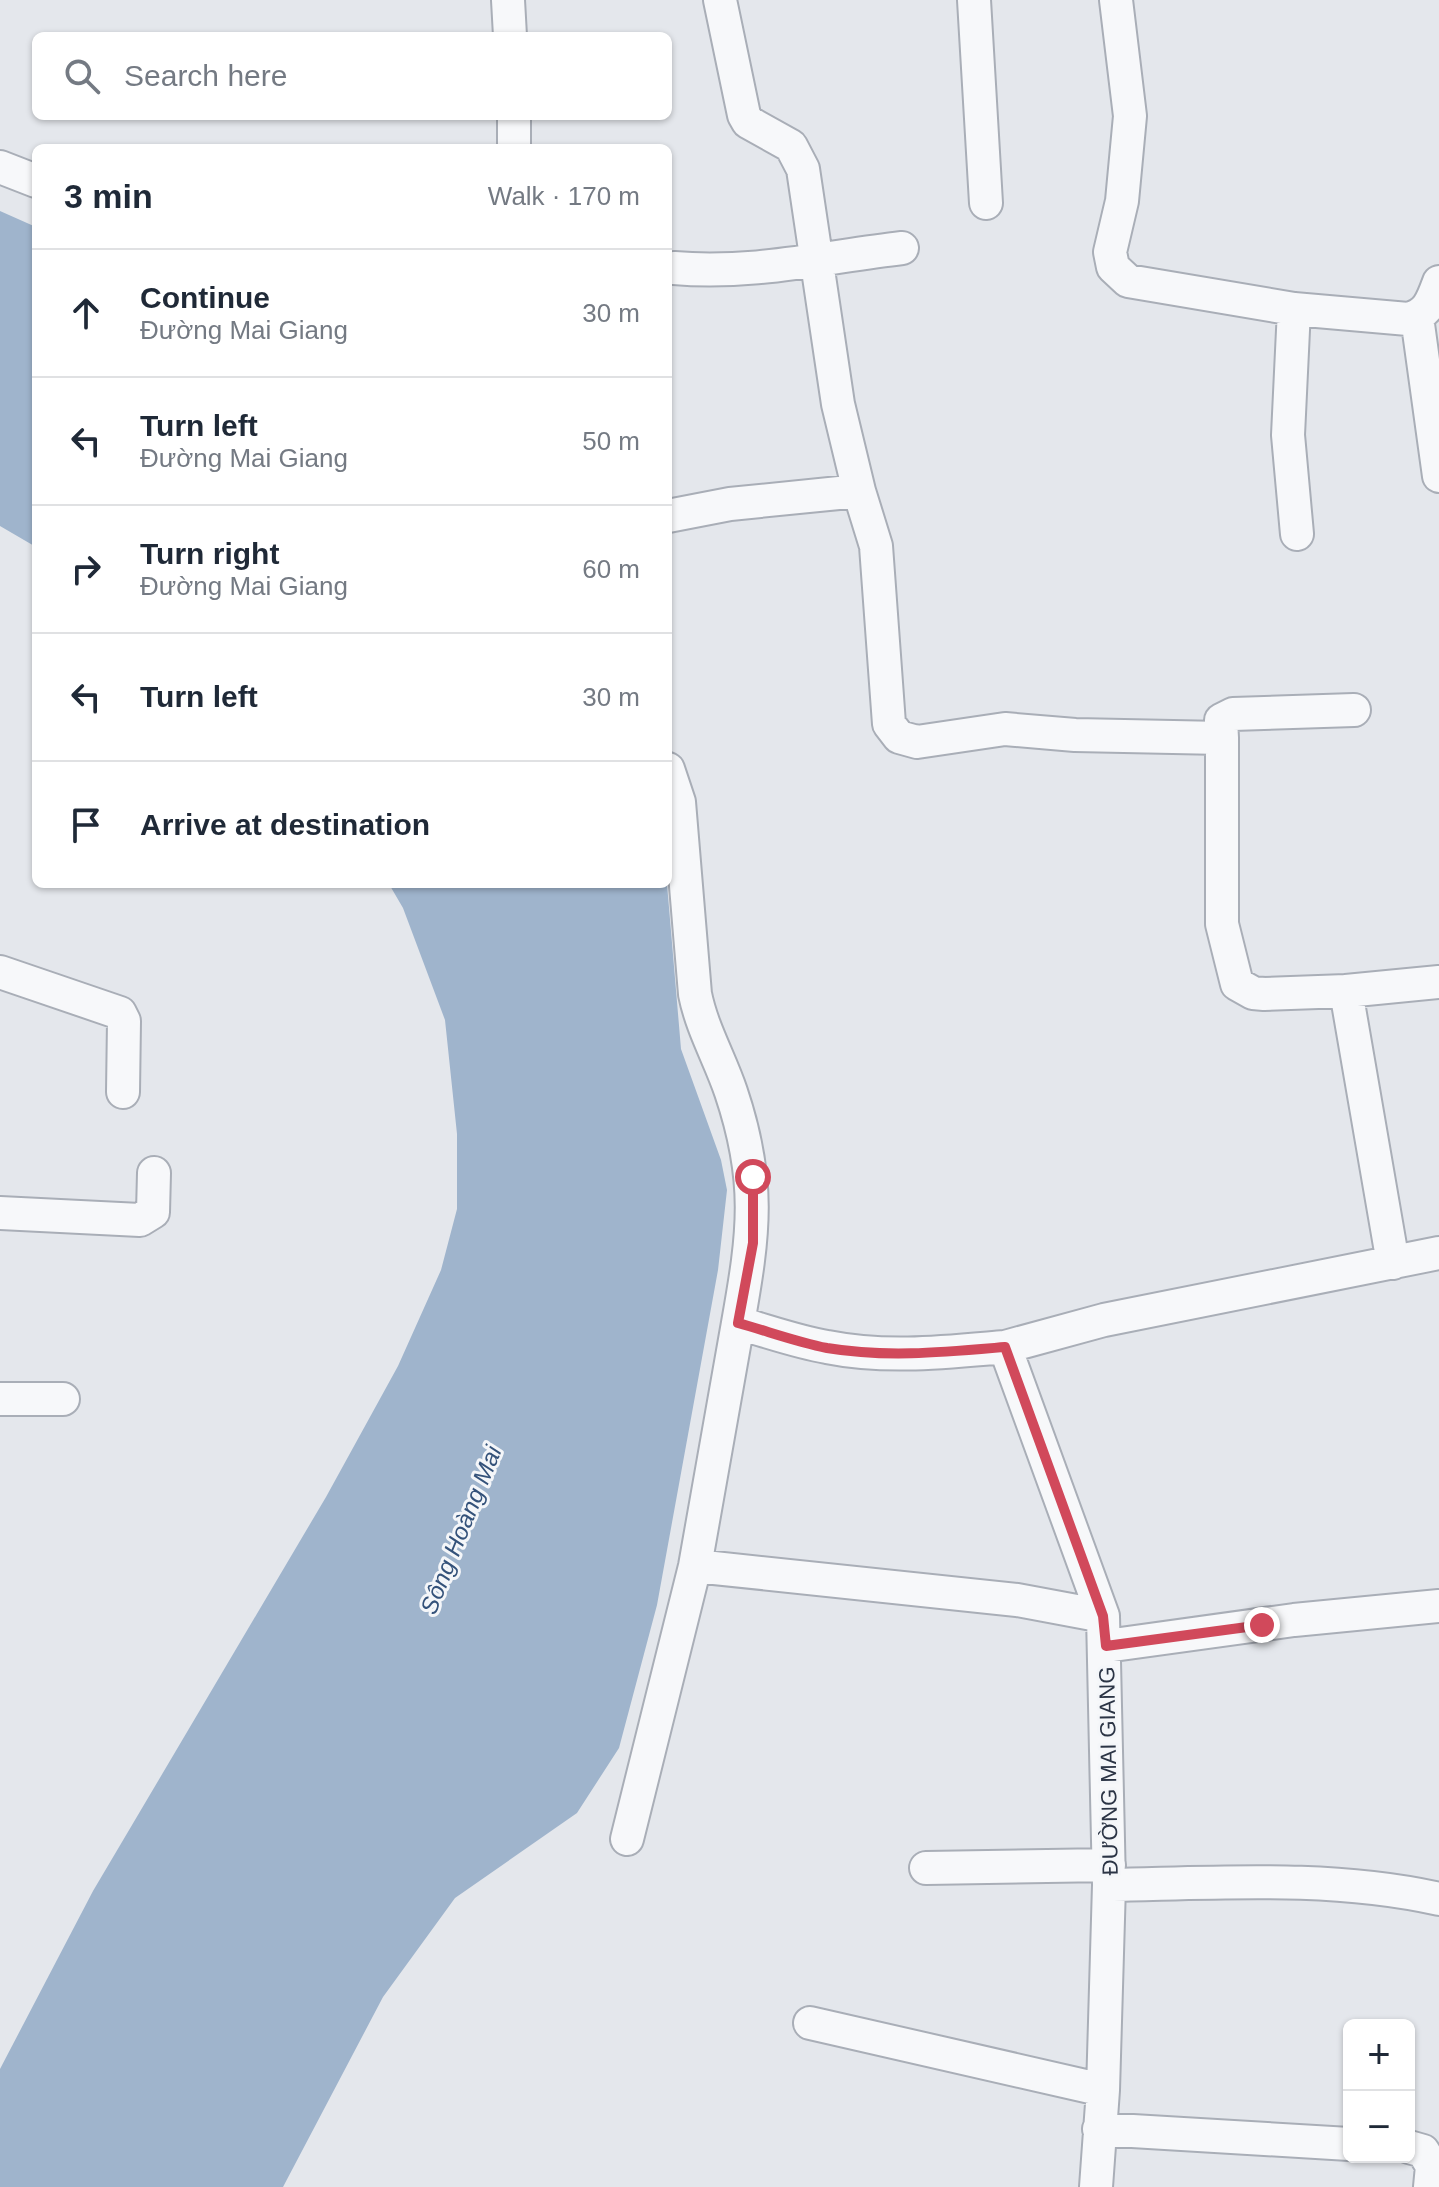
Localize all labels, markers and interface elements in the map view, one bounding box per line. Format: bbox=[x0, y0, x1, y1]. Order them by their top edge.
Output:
search box bbox=[32, 32, 672, 120]
icon: search bbox=[60, 54, 104, 98]
text: Search here bbox=[124, 59, 287, 92]
text: 3 min bbox=[64, 177, 153, 215]
text: Walk · 170 m bbox=[488, 181, 640, 211]
text: Continue bbox=[140, 281, 270, 314]
icon: ahead bbox=[64, 291, 108, 335]
text: 30 m bbox=[582, 298, 640, 328]
text: Đường Mai Giang bbox=[140, 315, 348, 345]
text: Turn left bbox=[140, 409, 258, 442]
icon: left bbox=[64, 419, 108, 463]
text: 50 m bbox=[582, 426, 640, 456]
text: Đường Mai Giang bbox=[140, 443, 348, 473]
text: Turn right bbox=[140, 537, 279, 570]
icon: right bbox=[64, 547, 108, 591]
text: 60 m bbox=[582, 554, 640, 584]
text: Đường Mai Giang bbox=[140, 571, 348, 601]
icon: left bbox=[64, 675, 108, 719]
text: Turn left bbox=[140, 680, 258, 713]
text: 30 m bbox=[582, 682, 640, 712]
icon: arrive bbox=[64, 803, 108, 847]
text: Arrive at destination bbox=[140, 808, 430, 841]
route start bbox=[735, 1159, 771, 1195]
water label: Sông Hoàng Mai bbox=[415, 1441, 507, 1618]
route end bbox=[1244, 1607, 1280, 1643]
street label: ĐƯỜNG MAI GIANG bbox=[1094, 1666, 1123, 1876]
map controls bbox=[1343, 2019, 1415, 2163]
button: + bbox=[1343, 2019, 1415, 2091]
button: − bbox=[1343, 2091, 1415, 2163]

